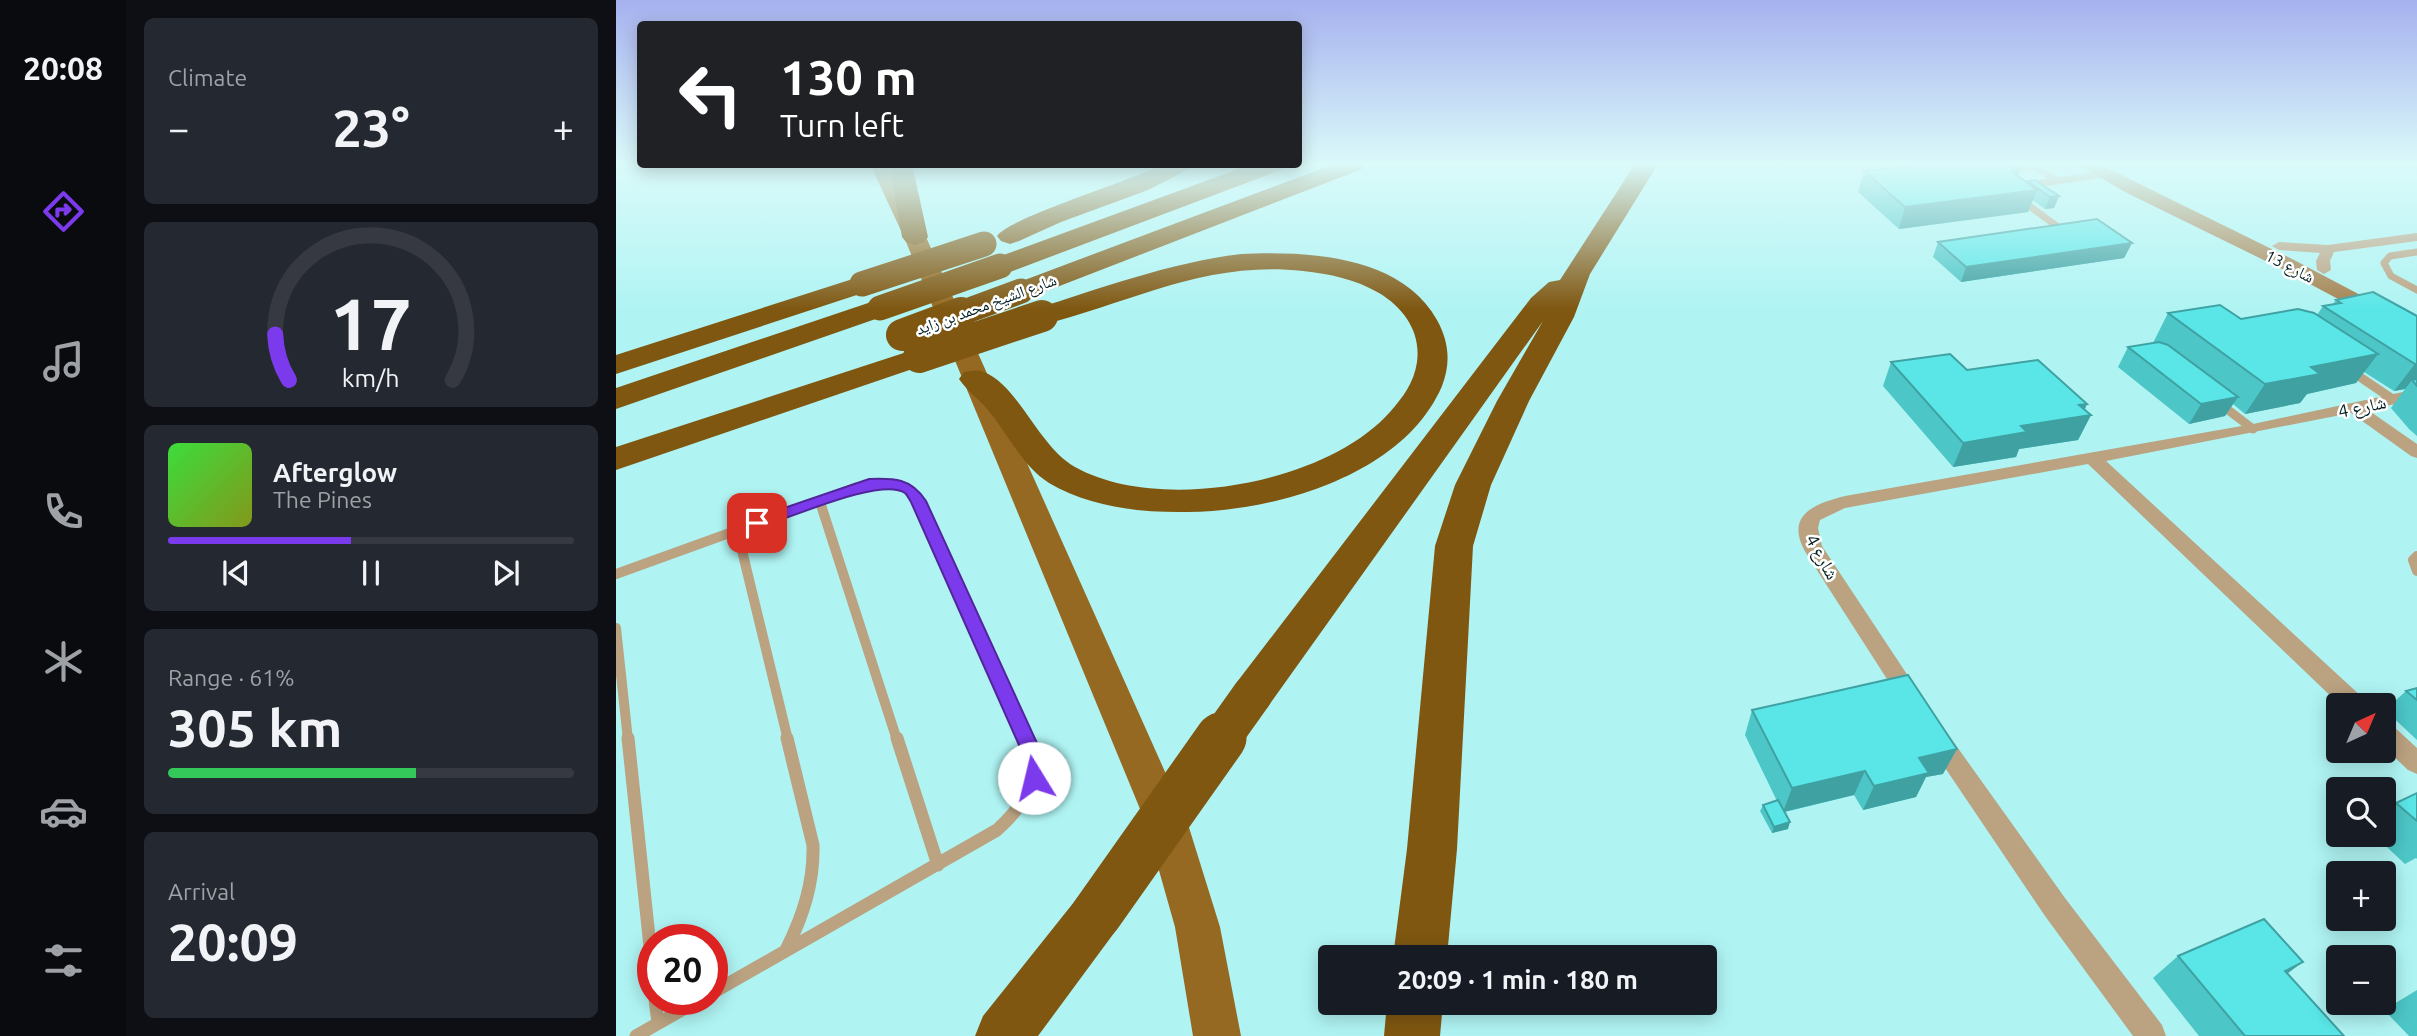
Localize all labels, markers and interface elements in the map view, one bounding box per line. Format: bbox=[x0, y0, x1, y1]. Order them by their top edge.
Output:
icon: left bbox=[665, 49, 756, 140]
text: 130 m bbox=[780, 49, 917, 104]
text: 20:08 bbox=[23, 50, 103, 86]
text: Climate bbox=[168, 65, 247, 90]
text: 23° bbox=[332, 99, 410, 157]
text: − bbox=[168, 107, 189, 149]
text: + bbox=[553, 107, 574, 149]
text: Turn left bbox=[780, 107, 904, 143]
icon: directions bbox=[39, 187, 88, 236]
street label: شارع 13 bbox=[2262, 246, 2317, 288]
street label: شارع الشيخ محمد بن زايد bbox=[913, 270, 1059, 340]
text: 17 bbox=[330, 283, 412, 365]
icon: music bbox=[39, 337, 88, 386]
text: km/h bbox=[342, 364, 400, 392]
street label: شارع 4 bbox=[2336, 391, 2388, 423]
text: Afterglow bbox=[273, 458, 397, 487]
icon: phone bbox=[39, 487, 88, 536]
text: The Pines bbox=[273, 487, 372, 512]
pin bbox=[727, 493, 787, 553]
icon: arrive bbox=[738, 504, 776, 542]
street label: شارع 4 bbox=[1801, 530, 1843, 584]
icon: previous bbox=[217, 554, 255, 592]
icon: pause bbox=[352, 554, 390, 592]
icon: next bbox=[487, 554, 525, 592]
icon: climate bbox=[39, 637, 88, 686]
text: Range · 61% bbox=[168, 665, 295, 690]
north arrow bbox=[2326, 693, 2396, 763]
map controls bbox=[2326, 693, 2396, 1015]
text: 305 km bbox=[168, 699, 342, 757]
position arrow bbox=[997, 741, 1071, 815]
button: search bbox=[2326, 777, 2396, 847]
icon: car bbox=[39, 787, 88, 836]
button: + bbox=[2326, 861, 2396, 931]
text: Arrival bbox=[168, 879, 235, 904]
text: 20:09 bbox=[168, 913, 298, 971]
speed limit sign: 20 bbox=[637, 924, 728, 1015]
icon: filters bbox=[39, 936, 88, 985]
button: − bbox=[2326, 945, 2396, 1015]
text: 20:09 · 1 min · 180 m bbox=[1397, 965, 1638, 994]

